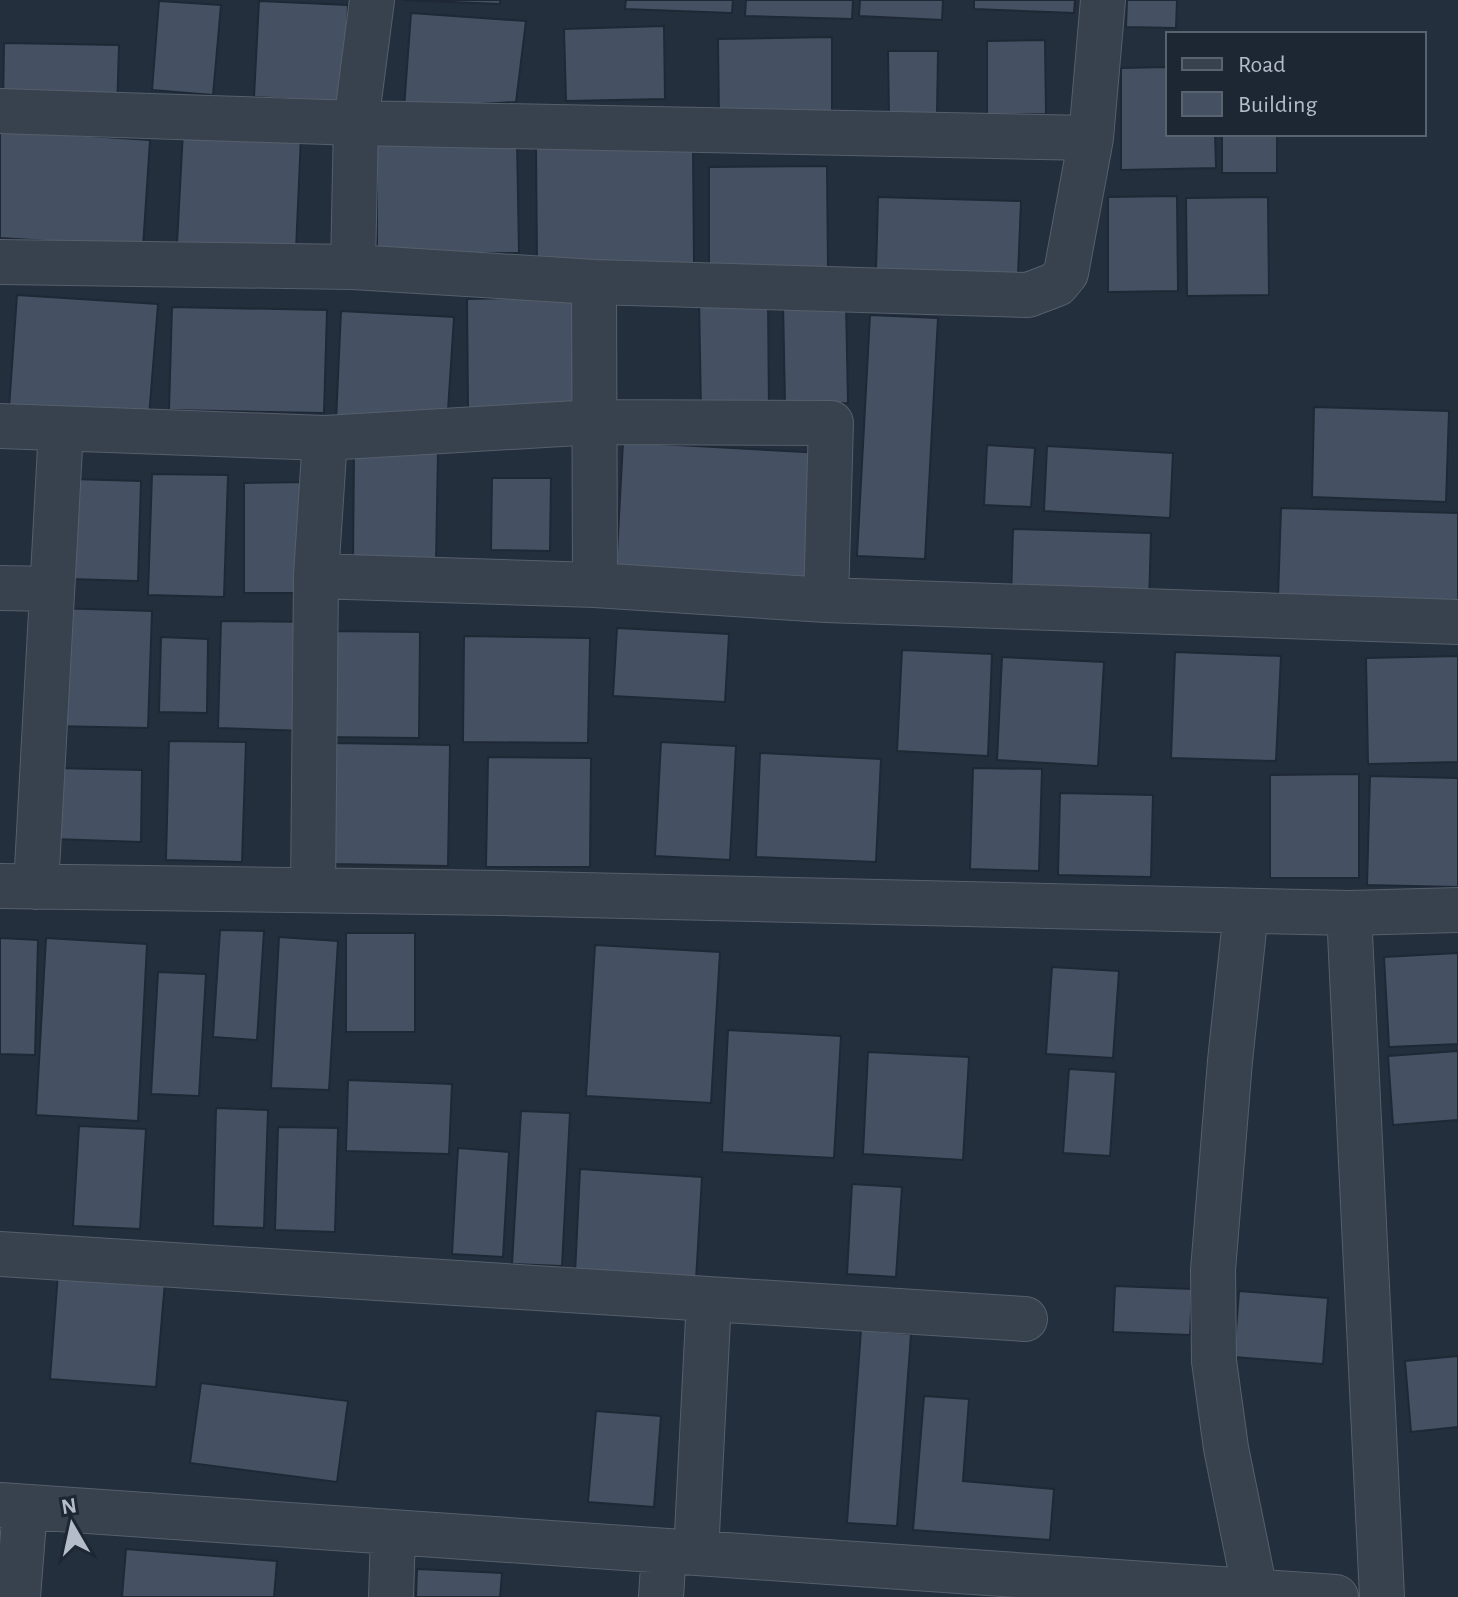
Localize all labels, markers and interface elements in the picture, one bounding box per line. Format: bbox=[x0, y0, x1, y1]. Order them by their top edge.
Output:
legend bbox=[1166, 32, 1426, 136]
text: Road bbox=[1238, 53, 1286, 77]
text: Building bbox=[1238, 93, 1317, 117]
north arrow bbox=[32, 1485, 112, 1565]
text: N bbox=[60, 1494, 78, 1518]

